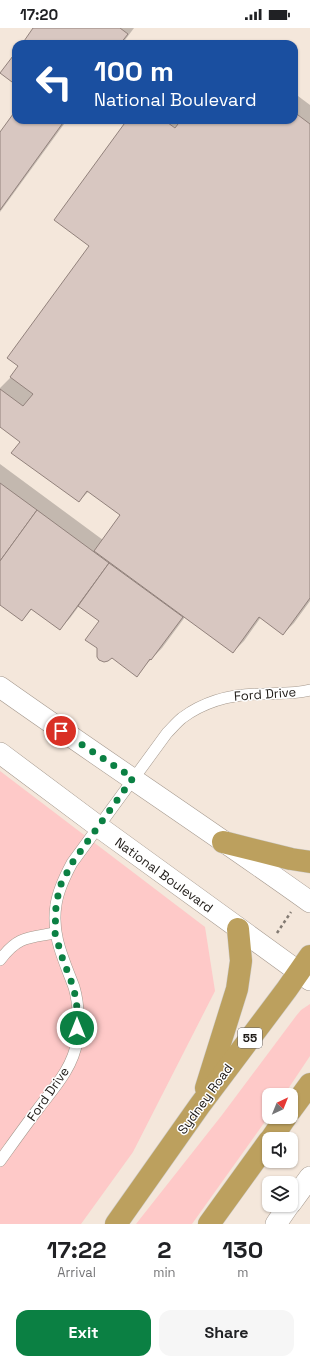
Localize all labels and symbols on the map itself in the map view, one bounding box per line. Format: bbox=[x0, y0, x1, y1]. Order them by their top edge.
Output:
street label: Ford Drive bbox=[233, 683, 297, 705]
pin bbox=[44, 714, 78, 748]
street label: National Boulevard bbox=[112, 834, 216, 916]
position arrow bbox=[56, 1007, 98, 1049]
road number: 55 bbox=[238, 1028, 262, 1048]
street label: Sydney Road bbox=[174, 1060, 236, 1138]
street label: Ford Drive bbox=[23, 1064, 73, 1124]
north arrow bbox=[262, 1088, 298, 1124]

